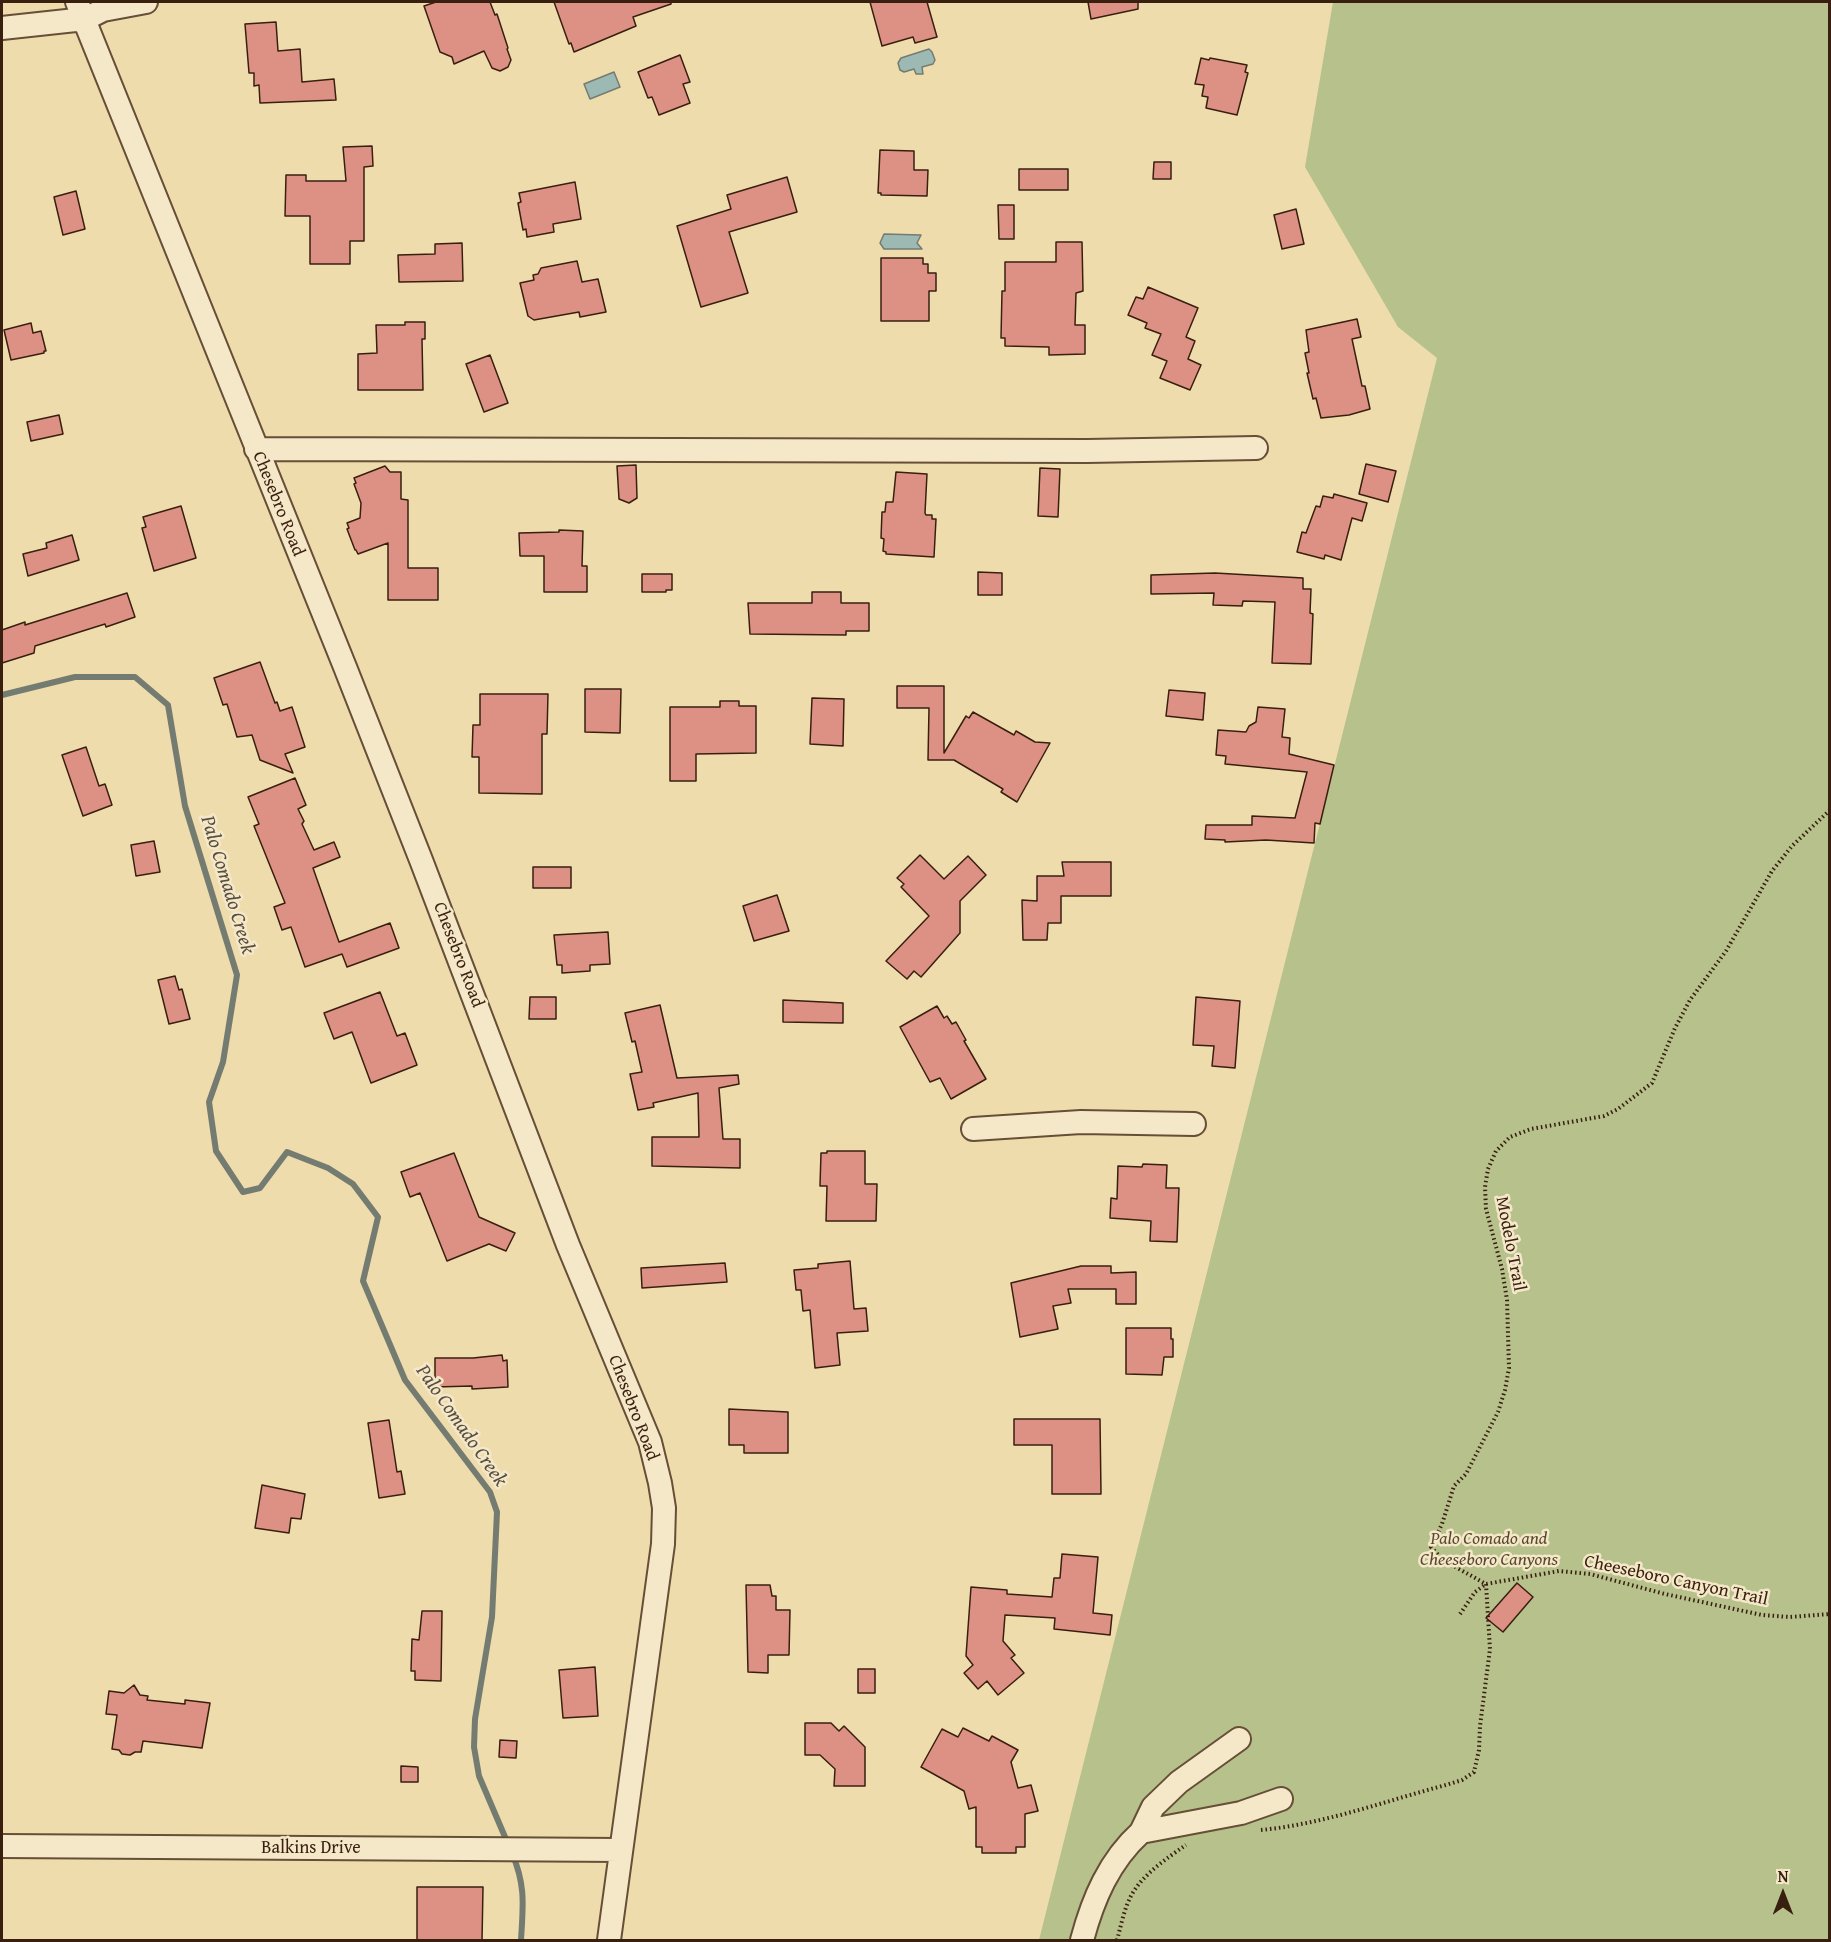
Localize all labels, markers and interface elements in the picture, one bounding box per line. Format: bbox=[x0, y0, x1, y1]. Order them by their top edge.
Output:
street label: Chesebro Road bbox=[247, 448, 309, 560]
water label: Palo Comado Creek bbox=[195, 813, 259, 957]
street label: Chesebro Road bbox=[428, 899, 488, 1011]
street label: Modelo Trail bbox=[1490, 1195, 1530, 1293]
street label: Chesebro Road bbox=[603, 1352, 663, 1464]
water label: Palo Comado Creek bbox=[410, 1361, 512, 1491]
park label: Palo Comado and Cheeseboro Canyons bbox=[1420, 1528, 1558, 1570]
street label: Cheeseboro Canyon Trail bbox=[1582, 1551, 1770, 1611]
street label: Balkins Drive bbox=[261, 1837, 361, 1859]
north arrow bbox=[1753, 1864, 1813, 1924]
text: N bbox=[1778, 1864, 1788, 1888]

